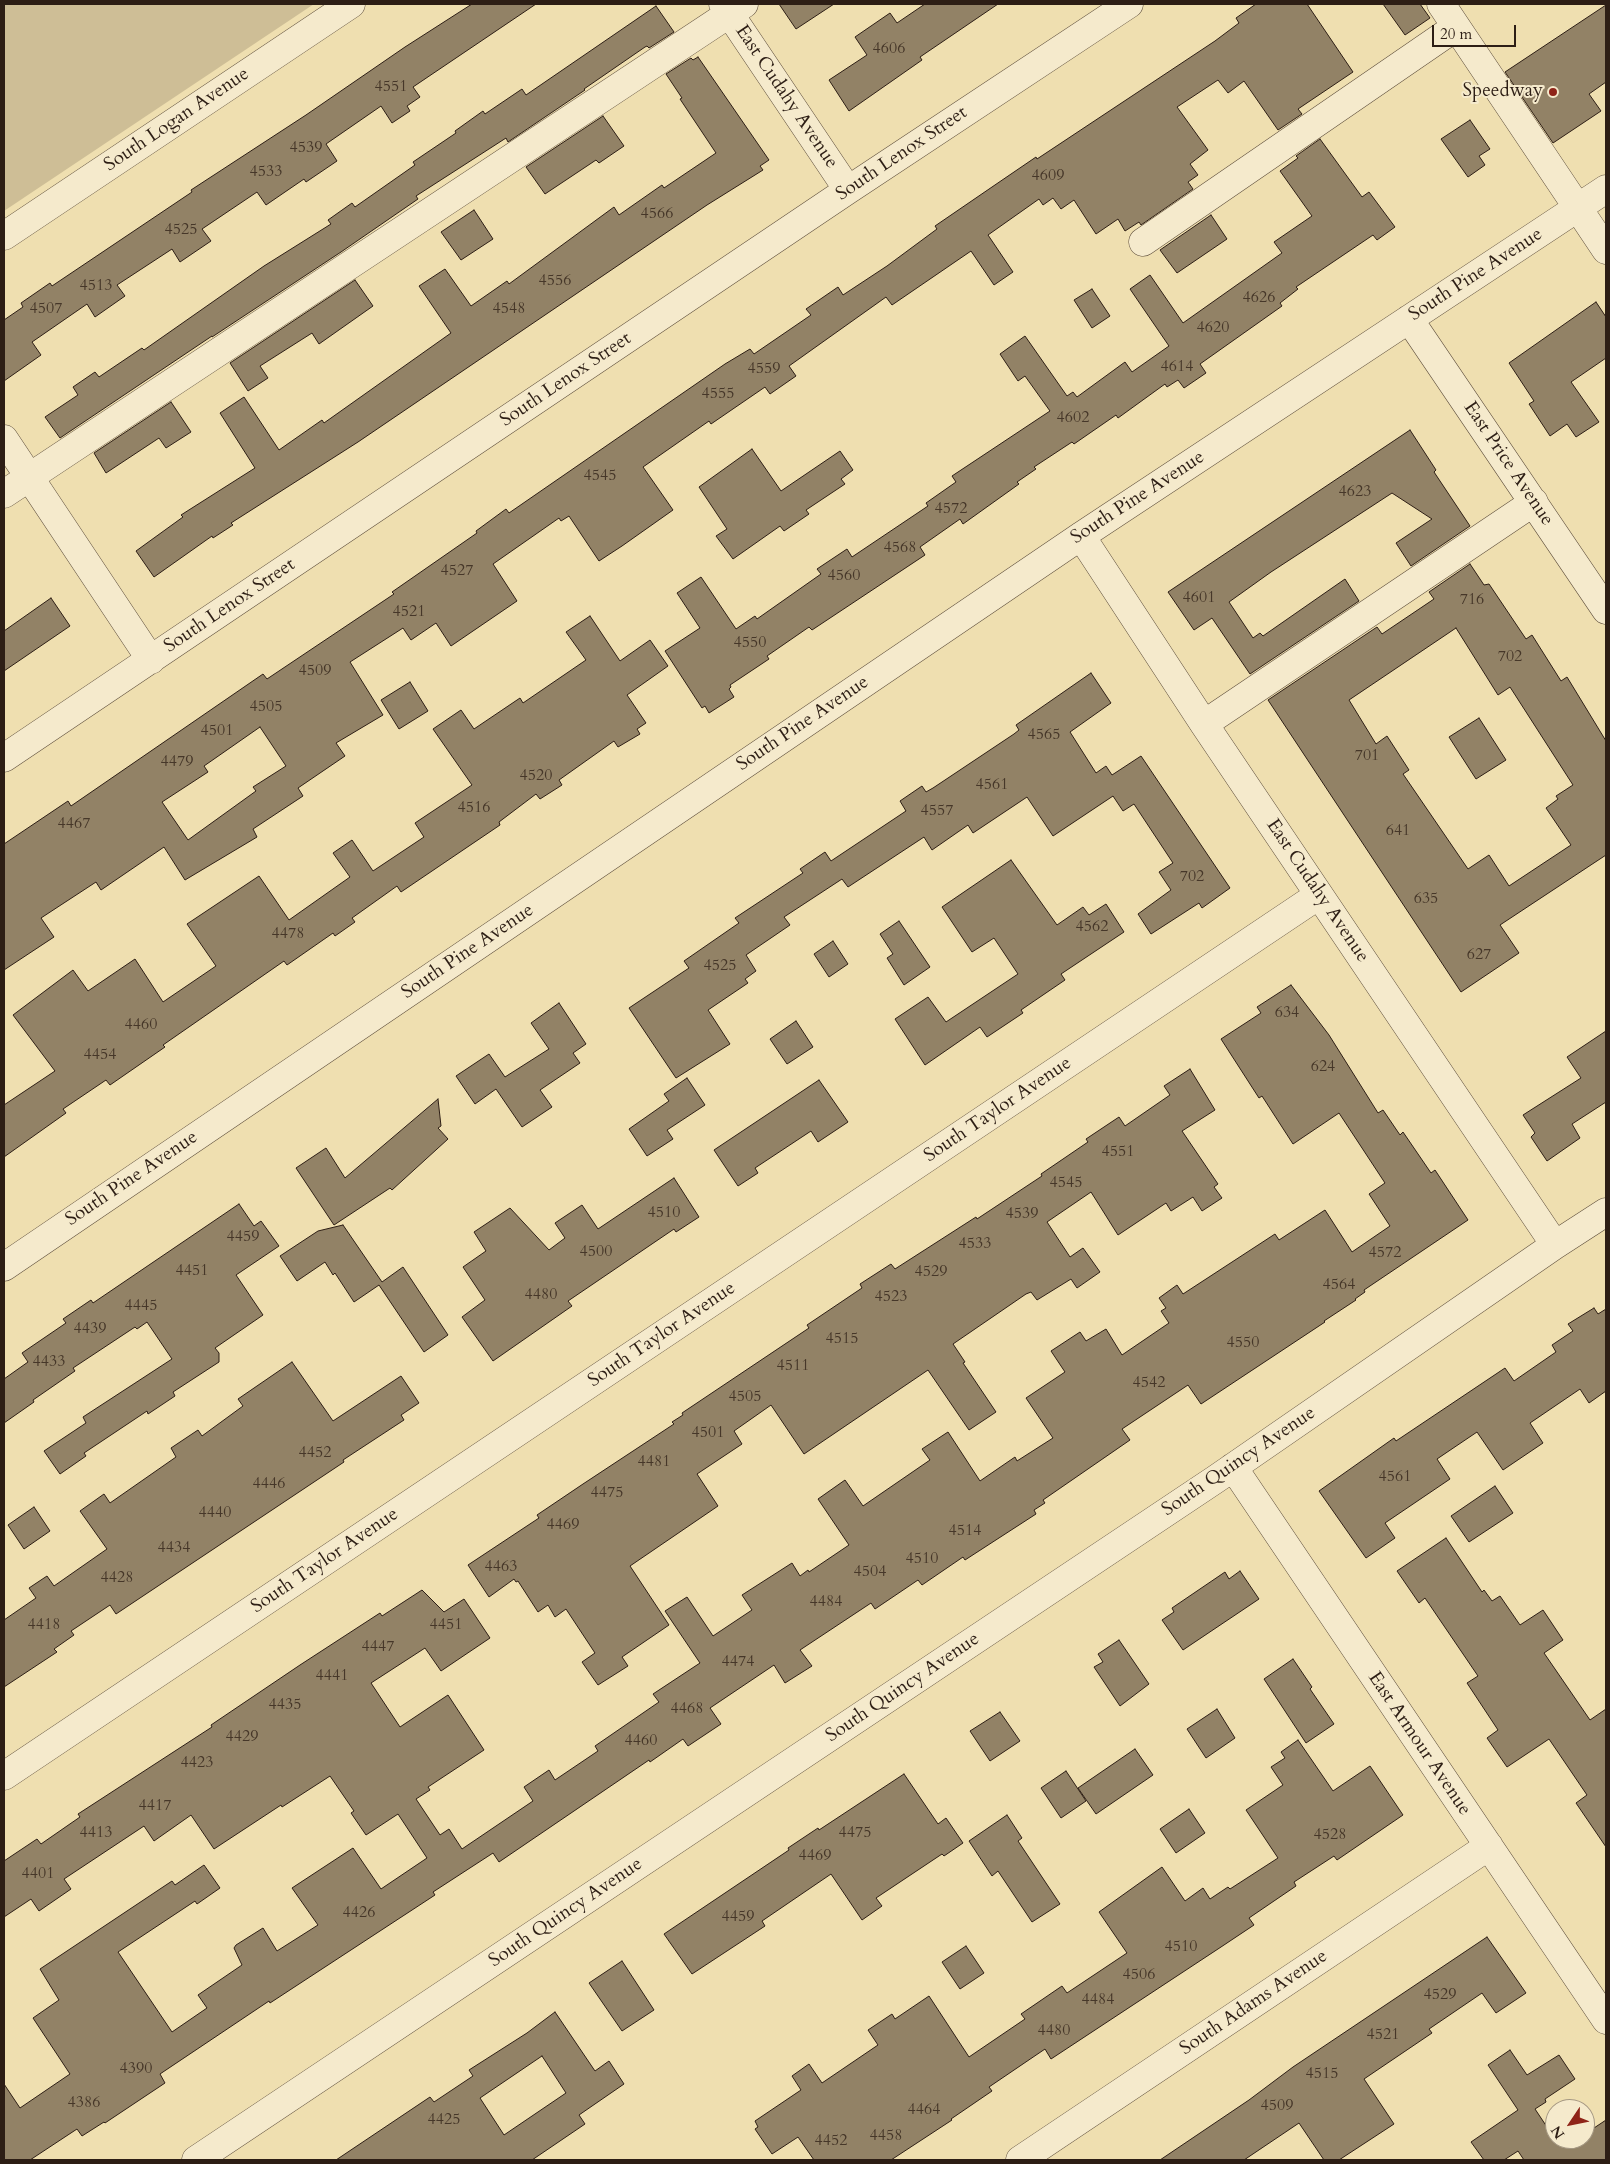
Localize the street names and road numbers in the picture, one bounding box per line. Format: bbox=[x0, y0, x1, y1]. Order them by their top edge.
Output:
street label: East Cudahy Avenue bbox=[730, 21, 842, 173]
street label: South Logan Avenue bbox=[100, 63, 254, 177]
street label: South Lenox Street bbox=[832, 102, 972, 206]
street label: South Pine Avenue bbox=[1405, 223, 1547, 327]
street label: South Lenox Street bbox=[496, 328, 636, 432]
street label: East Price Avenue bbox=[1458, 398, 1558, 530]
street label: South Pine Avenue bbox=[1067, 446, 1209, 550]
street label: South Lenox Street bbox=[160, 554, 300, 658]
street label: South Pine Avenue bbox=[733, 671, 873, 777]
street label: East Cudahy Avenue bbox=[1261, 815, 1373, 967]
street label: South Pine Avenue bbox=[398, 899, 538, 1005]
street label: South Taylor Avenue bbox=[920, 1052, 1076, 1168]
street label: South Pine Avenue bbox=[62, 1126, 202, 1232]
street label: South Taylor Avenue bbox=[584, 1277, 740, 1393]
street label: South Quincy Avenue bbox=[1158, 1402, 1320, 1522]
street label: South Taylor Avenue bbox=[247, 1503, 403, 1619]
street label: South Quincy Avenue bbox=[822, 1628, 984, 1748]
street label: East Armour Avenue bbox=[1363, 1668, 1475, 1820]
street label: South Quincy Avenue bbox=[485, 1853, 647, 1973]
street label: South Adams Avenue bbox=[1176, 1945, 1332, 2061]

